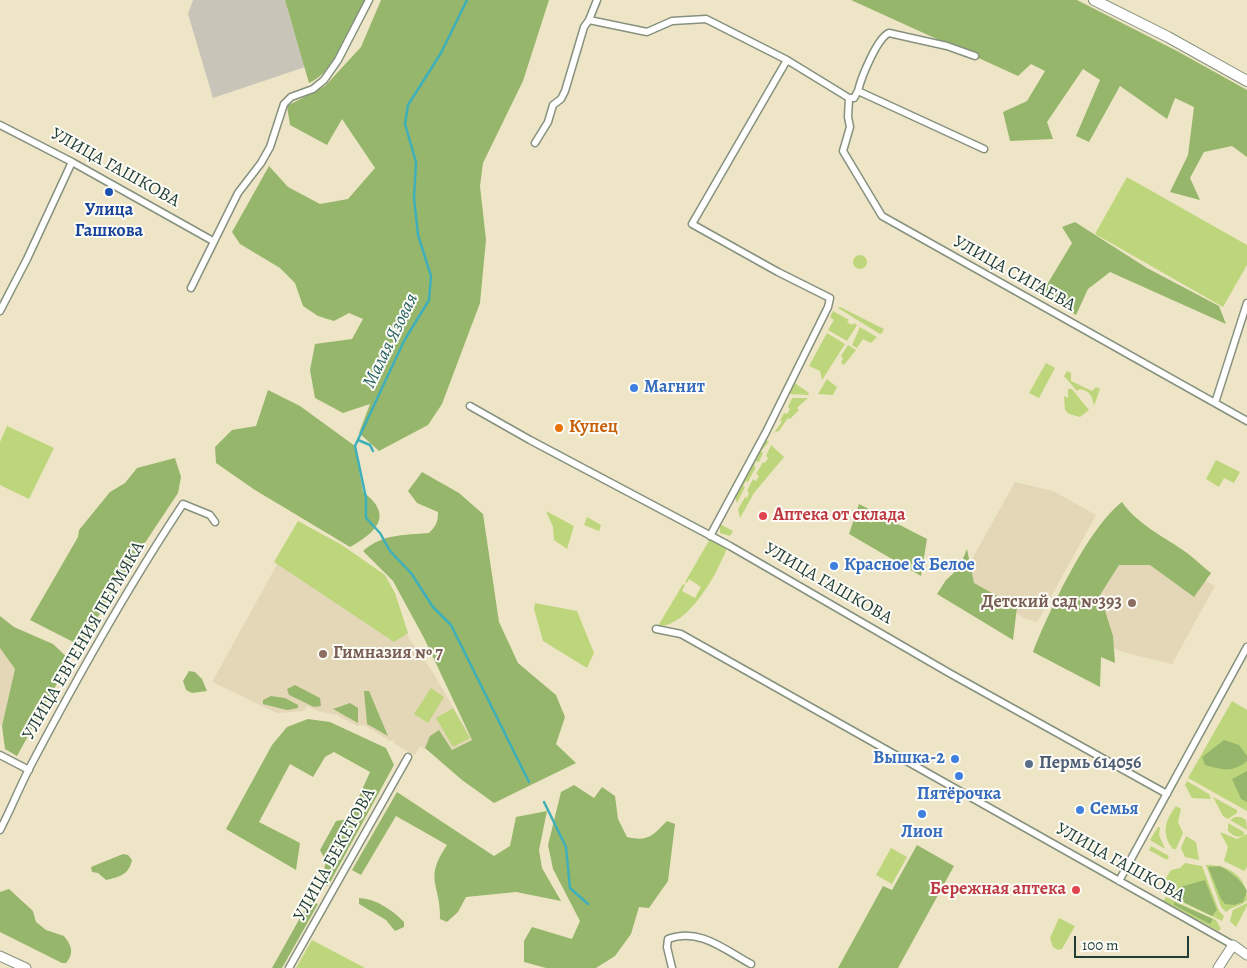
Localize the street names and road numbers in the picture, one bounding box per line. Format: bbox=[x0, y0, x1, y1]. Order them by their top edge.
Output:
street label: УЛИЦА ГАШКОВА bbox=[47, 124, 183, 212]
street label: УЛИЦА СИГАЕВА bbox=[949, 231, 1079, 317]
street label: УЛИЦА ЕВГЕНИЯ ПЕРМЯКА bbox=[18, 538, 150, 744]
street label: УЛИЦА ГАШКОВА bbox=[760, 539, 896, 629]
street label: УЛИЦА БЕКЕТОВА bbox=[290, 785, 380, 925]
street label: УЛИЦА ГАШКОВА bbox=[1052, 819, 1188, 907]

